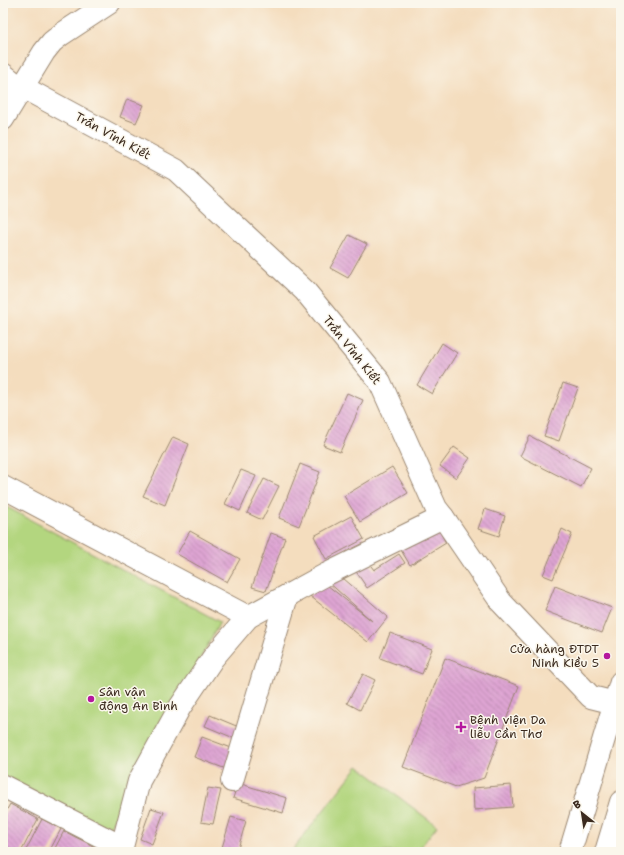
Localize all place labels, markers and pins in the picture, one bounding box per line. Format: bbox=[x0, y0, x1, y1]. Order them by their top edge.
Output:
place label: Cửa hàng ĐTDT Ninh Kiều 5 bbox=[510, 641, 600, 671]
marker: Cửa hàng ĐTDT Ninh Kiều 5 bbox=[602, 651, 612, 661]
place label: Sân vận động An Bình bbox=[99, 684, 178, 714]
marker: Sân vận động An Bình bbox=[86, 694, 96, 704]
place label: Bệnh viện Da liễu Cần Thơ bbox=[470, 712, 546, 742]
marker: Bệnh viện Da liễu Cần Thơ bbox=[455, 721, 467, 733]

